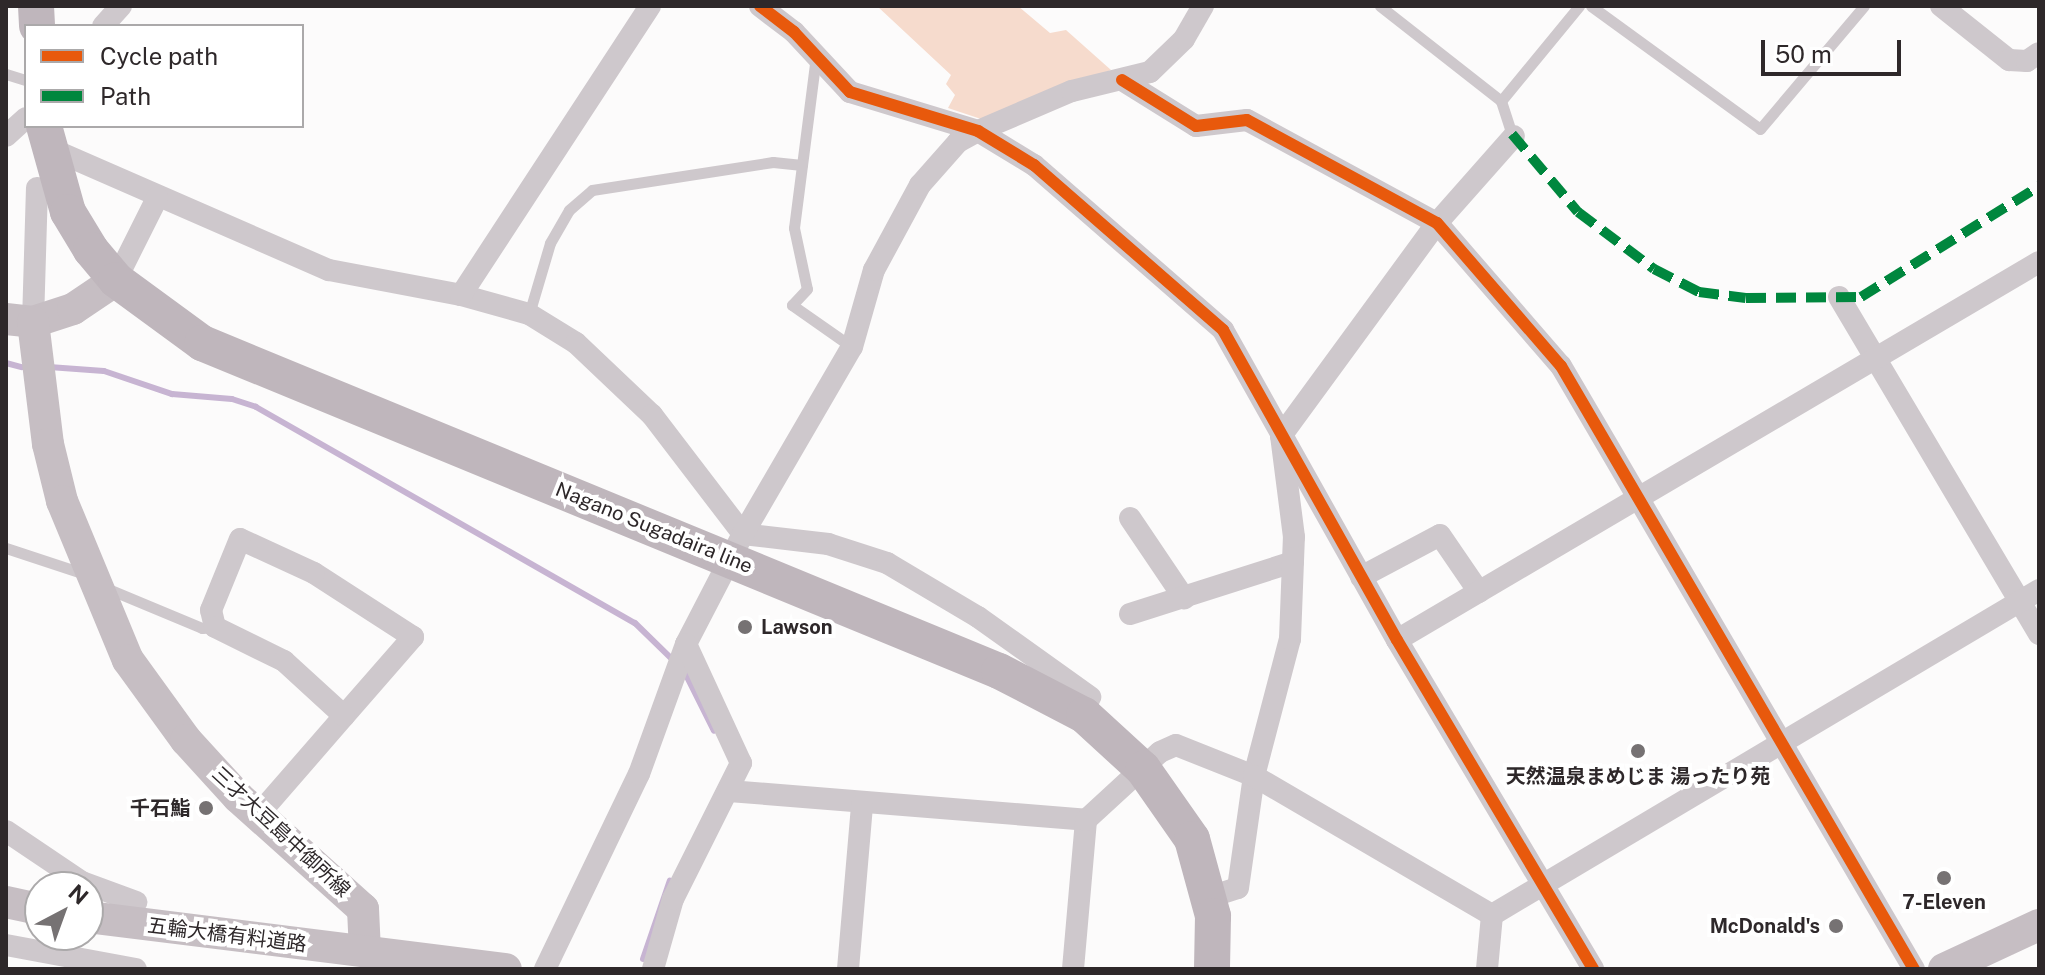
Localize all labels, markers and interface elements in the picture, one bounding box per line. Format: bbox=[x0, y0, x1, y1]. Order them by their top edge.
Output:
legend bbox=[24, 24, 304, 128]
scale bar bbox=[1765, 24, 1905, 74]
text: 50 m bbox=[1775, 40, 1832, 68]
text: Cycle path bbox=[100, 42, 218, 70]
text: Path bbox=[100, 82, 151, 110]
street label: Nagano Sugadaira line bbox=[552, 477, 756, 579]
place label: Lawson bbox=[761, 615, 833, 639]
marker: Lawson bbox=[736, 618, 754, 636]
marker: 天然温泉まめじま 湯ったり苑 bbox=[1629, 742, 1647, 760]
street label: 三才大豆島中御所線 bbox=[207, 762, 355, 902]
place label: 天然温泉まめじま 湯ったり苑 bbox=[1506, 764, 1770, 788]
place label: 千石鮨 bbox=[130, 796, 190, 820]
marker: 千石鮨 bbox=[197, 799, 215, 817]
marker: 7-Eleven bbox=[1935, 869, 1953, 887]
north arrow bbox=[24, 871, 104, 951]
text: N bbox=[63, 879, 93, 910]
place label: 7-Eleven bbox=[1902, 890, 1986, 914]
street label: 五輪大橋有料道路 bbox=[146, 913, 308, 957]
place label: McDonald's bbox=[1710, 914, 1820, 938]
marker: McDonald's bbox=[1827, 917, 1845, 935]

